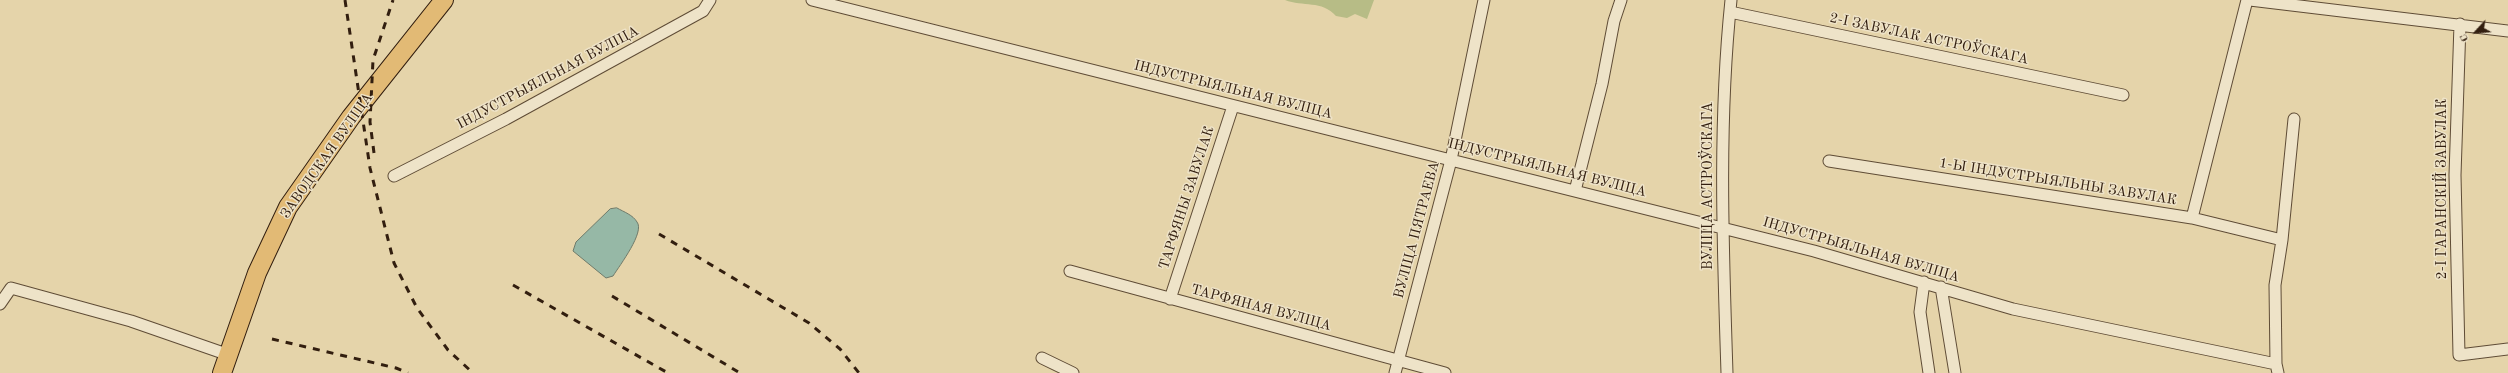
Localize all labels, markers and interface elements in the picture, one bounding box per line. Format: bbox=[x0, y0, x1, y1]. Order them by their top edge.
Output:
street label: 2-І ЗАВУЛАК АСТРОЎСКАГА bbox=[1828, 10, 2030, 68]
north arrow bbox=[2456, 12, 2496, 52]
street label: ІНДУСТРЫЯЛЬНАЯ ВУЛІЦА bbox=[454, 23, 642, 133]
text: С bbox=[2458, 32, 2471, 43]
street label: ІНДУСТРЫЯЛЬНАЯ ВУЛІЦА bbox=[1132, 57, 1334, 123]
street label: ЗАВОДСКАЯ ВУЛІЦА bbox=[277, 90, 377, 222]
street label: 2-І ГАРАНСКІЙ ЗАВУЛАК bbox=[2434, 99, 2450, 279]
street label: ВУЛІЦА АСТРОЎСКАГА bbox=[1700, 102, 1716, 270]
street label: ТАРФЯНЫ ЗАВУЛАК bbox=[1156, 124, 1218, 272]
street label: ІНДУСТРЫЯЛЬНАЯ ВУЛІЦА bbox=[1446, 135, 1648, 201]
street label: 1-Ы ІНДУСТРЫЯЛЬНЫ ЗАВУЛАК bbox=[1938, 155, 2178, 209]
street label: ВУЛІЦА ПЯТРАЕВА bbox=[1391, 160, 1443, 300]
street label: ІНДУСТРЫЯЛЬНАЯ ВУЛІЦА bbox=[1761, 214, 1961, 286]
street label: ТАРФЯНАЯ ВУЛІЦА bbox=[1189, 281, 1333, 335]

